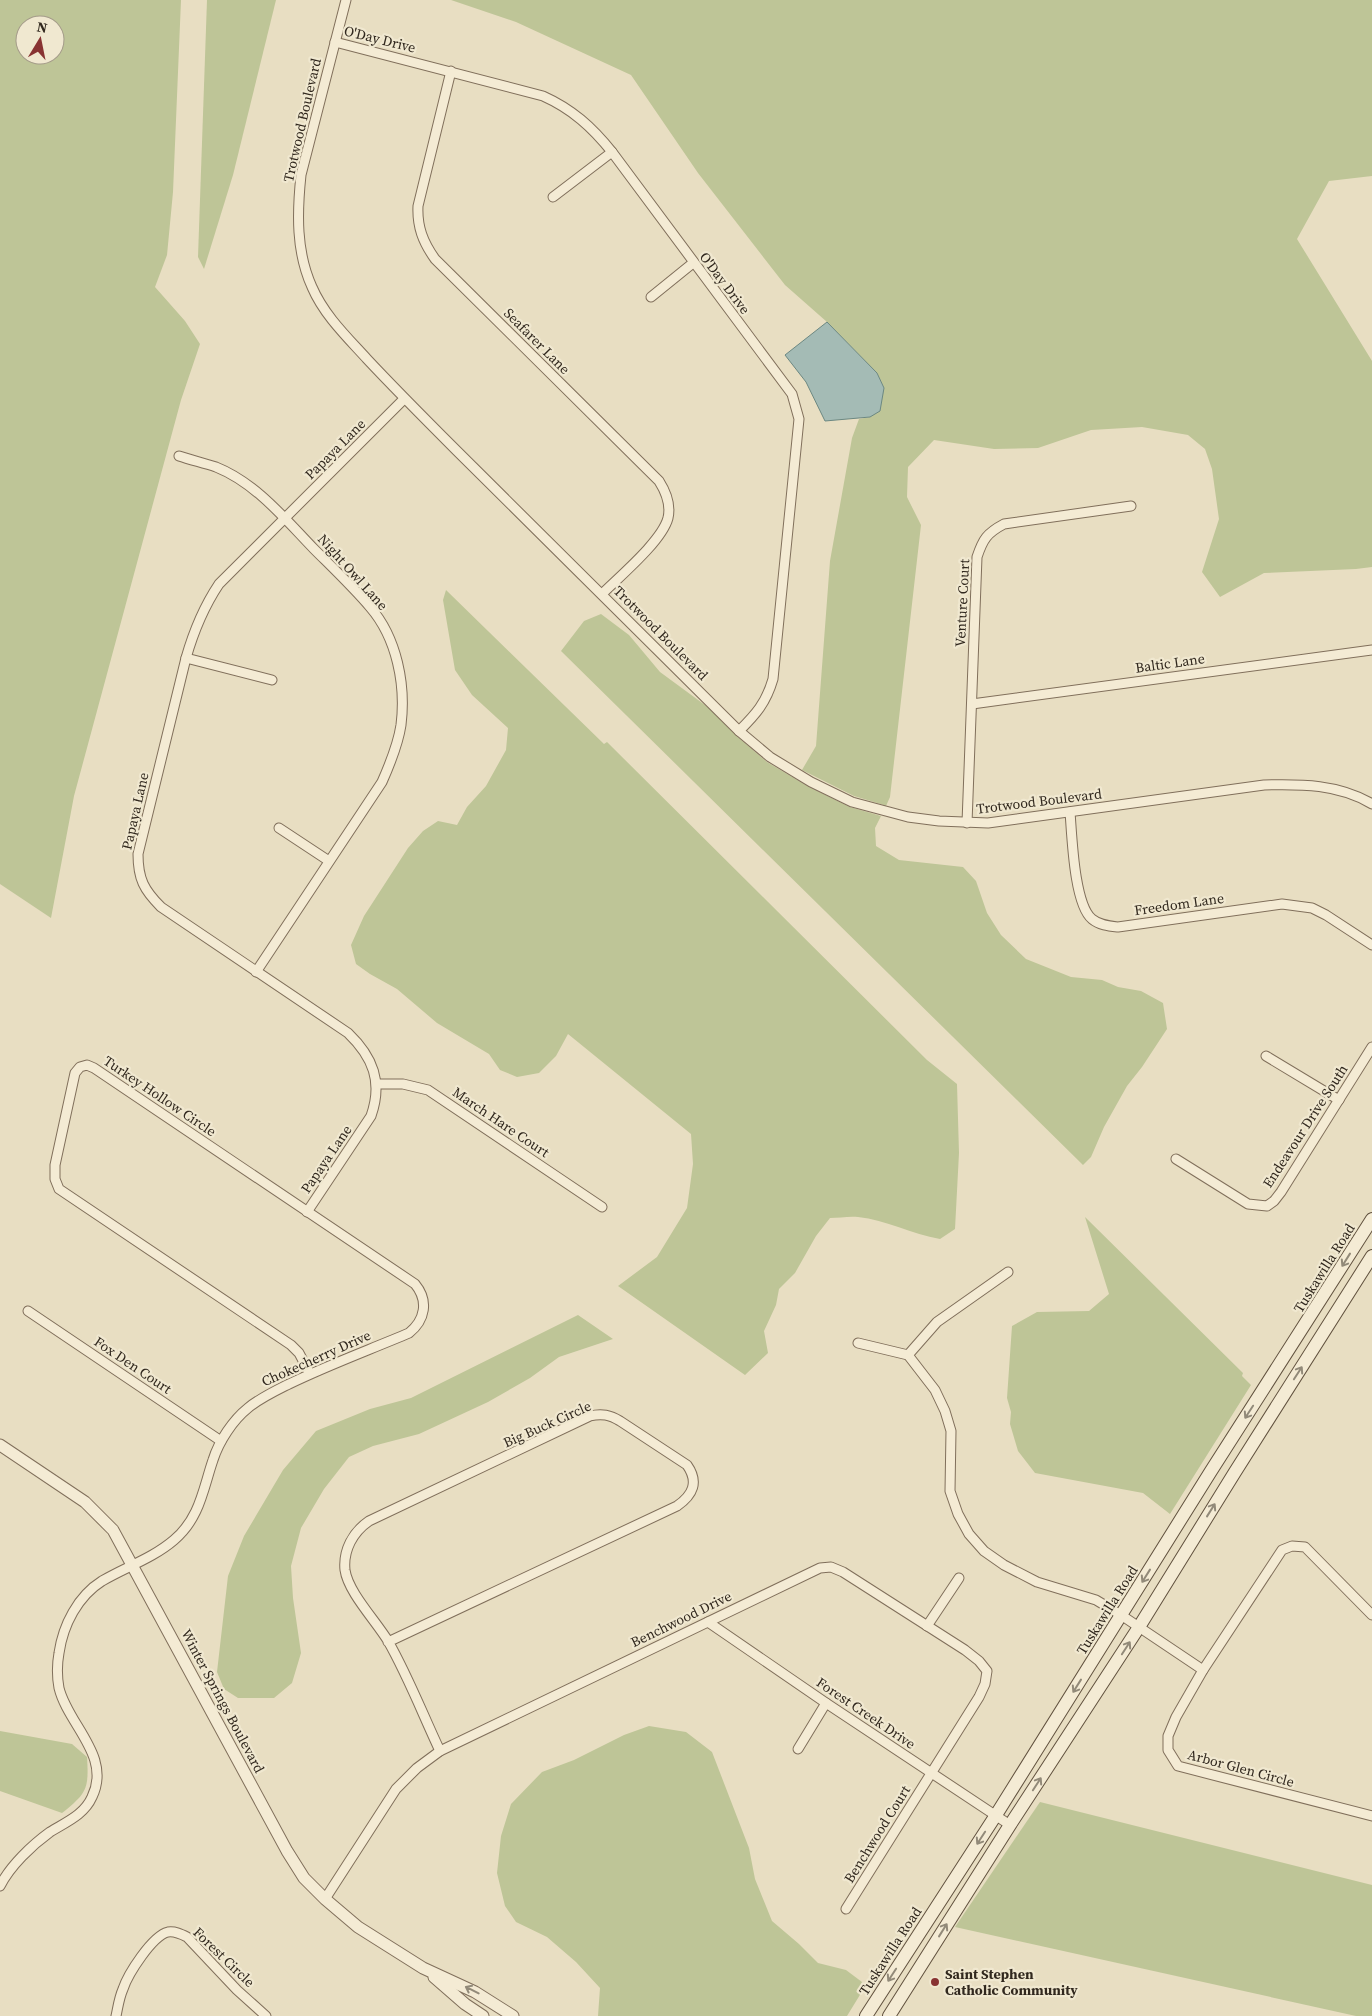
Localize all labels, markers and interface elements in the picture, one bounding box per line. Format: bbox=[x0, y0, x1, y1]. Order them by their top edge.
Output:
north arrow bbox=[15, 15, 65, 65]
text: N bbox=[35, 16, 49, 38]
street label: O'Day Drive bbox=[342, 20, 418, 58]
street label: Trotwood Boulevard bbox=[278, 56, 326, 184]
street label: O'Day Drive bbox=[695, 248, 755, 318]
street label: Seafarer Lane bbox=[499, 303, 575, 379]
street label: Papaya Lane bbox=[300, 414, 370, 484]
street label: Night Owl Lane bbox=[313, 529, 393, 615]
street label: Venture Court bbox=[950, 558, 974, 648]
street label: Trotwood Boulevard bbox=[609, 581, 713, 685]
street label: Baltic Lane bbox=[1134, 648, 1206, 678]
street label: Papaya Lane bbox=[116, 770, 154, 852]
street label: Trotwood Boulevard bbox=[975, 783, 1103, 819]
street label: Freedom Lane bbox=[1133, 888, 1225, 920]
street label: Turkey Hollow Circle bbox=[100, 1051, 220, 1141]
street label: Endeavour Drive South bbox=[1258, 1060, 1352, 1192]
street label: March Hare Court bbox=[449, 1082, 554, 1162]
street label: Papaya Lane bbox=[296, 1121, 356, 1197]
street label: Tuskawilla Road bbox=[1289, 1219, 1360, 1317]
one-way arrow bbox=[1341, 1252, 1351, 1266]
street label: Chokecherry Drive bbox=[258, 1325, 374, 1391]
street label: Fox Den Court bbox=[90, 1332, 176, 1399]
one-way arrow bbox=[1294, 1366, 1304, 1380]
street label: Big Buck Circle bbox=[500, 1396, 594, 1452]
one-way arrow bbox=[1244, 1404, 1254, 1418]
one-way arrow bbox=[1206, 1503, 1217, 1517]
street label: Tuskawilla Road bbox=[1072, 1561, 1143, 1659]
one-way arrow bbox=[1140, 1569, 1150, 1583]
street label: Benchwood Drive bbox=[627, 1586, 735, 1652]
street label: Winter Springs Boulevard bbox=[177, 1626, 269, 1777]
one-way arrow bbox=[1120, 1641, 1131, 1655]
street label: Forest Creek Drive bbox=[813, 1672, 919, 1754]
one-way arrow bbox=[1072, 1679, 1082, 1693]
street label: Arbor Glen Circle bbox=[1186, 1744, 1296, 1792]
one-way arrow bbox=[1031, 1777, 1042, 1791]
street label: Benchwood Court bbox=[839, 1781, 915, 1887]
one-way arrow bbox=[976, 1831, 986, 1845]
street label: Tuskawilla Road bbox=[854, 1903, 926, 1999]
street label: Forest Circle bbox=[189, 1922, 259, 1992]
one-way arrow bbox=[939, 1924, 949, 1938]
place label: Saint Stephen Catholic Community bbox=[945, 1964, 1078, 2000]
one-way arrow bbox=[887, 1967, 897, 1981]
marker: Saint Stephen Catholic Community bbox=[929, 1976, 941, 1988]
one-way arrow bbox=[464, 1985, 479, 1995]

